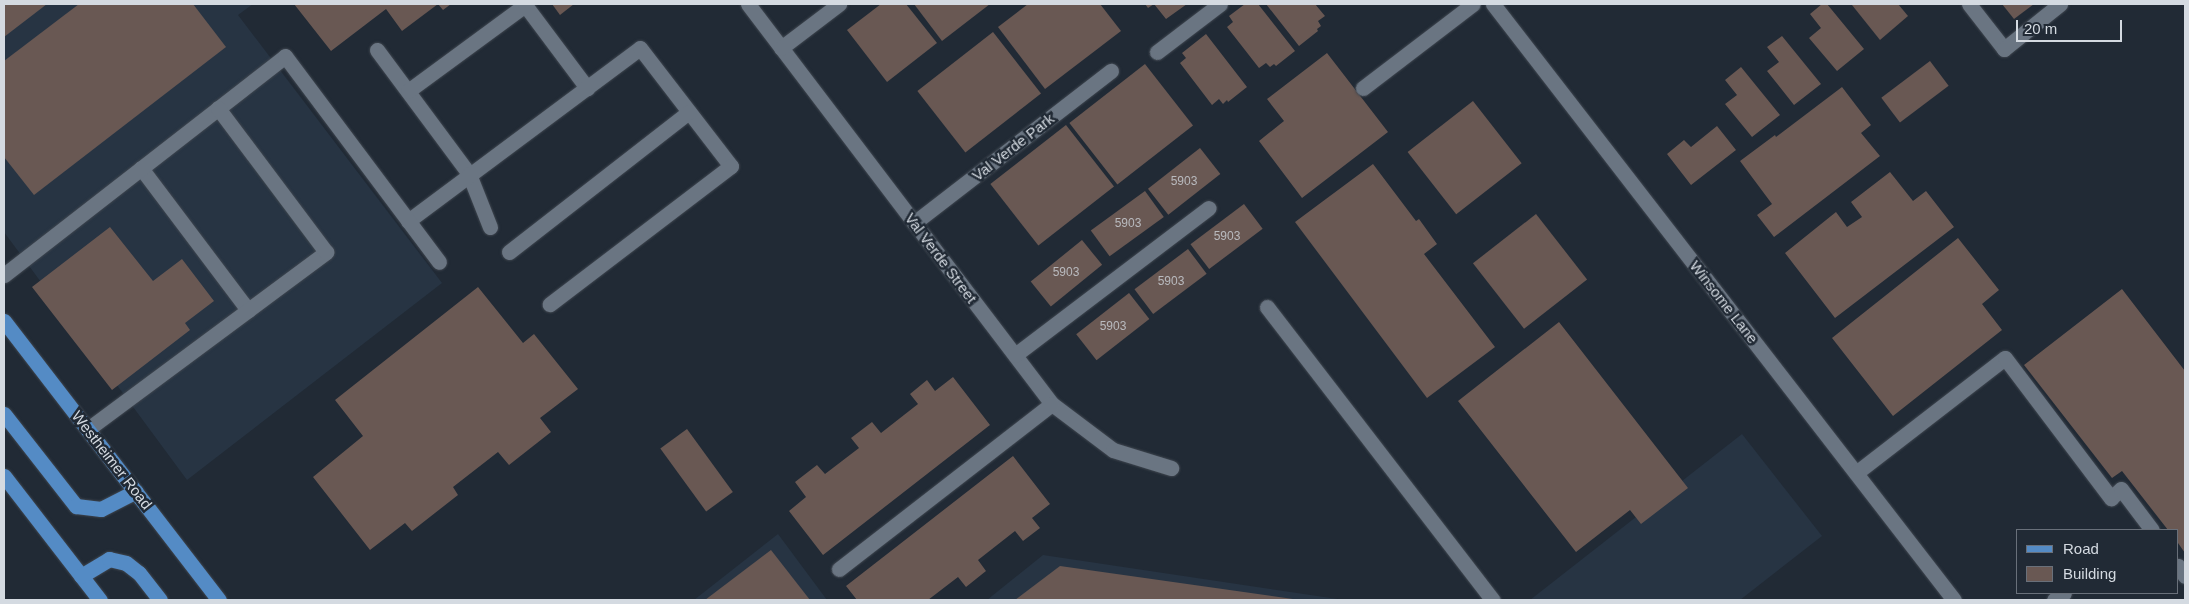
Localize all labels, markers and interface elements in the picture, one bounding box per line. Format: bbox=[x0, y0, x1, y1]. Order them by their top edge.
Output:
scale bar bbox=[2019, 10, 2125, 42]
text: 20 m bbox=[2024, 20, 2057, 37]
street label: Val Verde Park bbox=[968, 109, 1058, 185]
house number: 5903 bbox=[1171, 175, 1197, 189]
street label: Val Verde Street bbox=[901, 209, 981, 307]
house number: 5903 bbox=[1115, 217, 1141, 231]
house number: 5903 bbox=[1214, 230, 1240, 244]
street label: Winsome Lane bbox=[1686, 257, 1762, 347]
house number: 5903 bbox=[1053, 266, 1079, 280]
house number: 5903 bbox=[1158, 275, 1184, 289]
house number: 5903 bbox=[1100, 320, 1126, 334]
street label: Westheimer Road bbox=[68, 407, 156, 513]
legend bbox=[2016, 529, 2179, 594]
text: Road bbox=[2063, 540, 2099, 557]
text: Building bbox=[2063, 565, 2116, 582]

